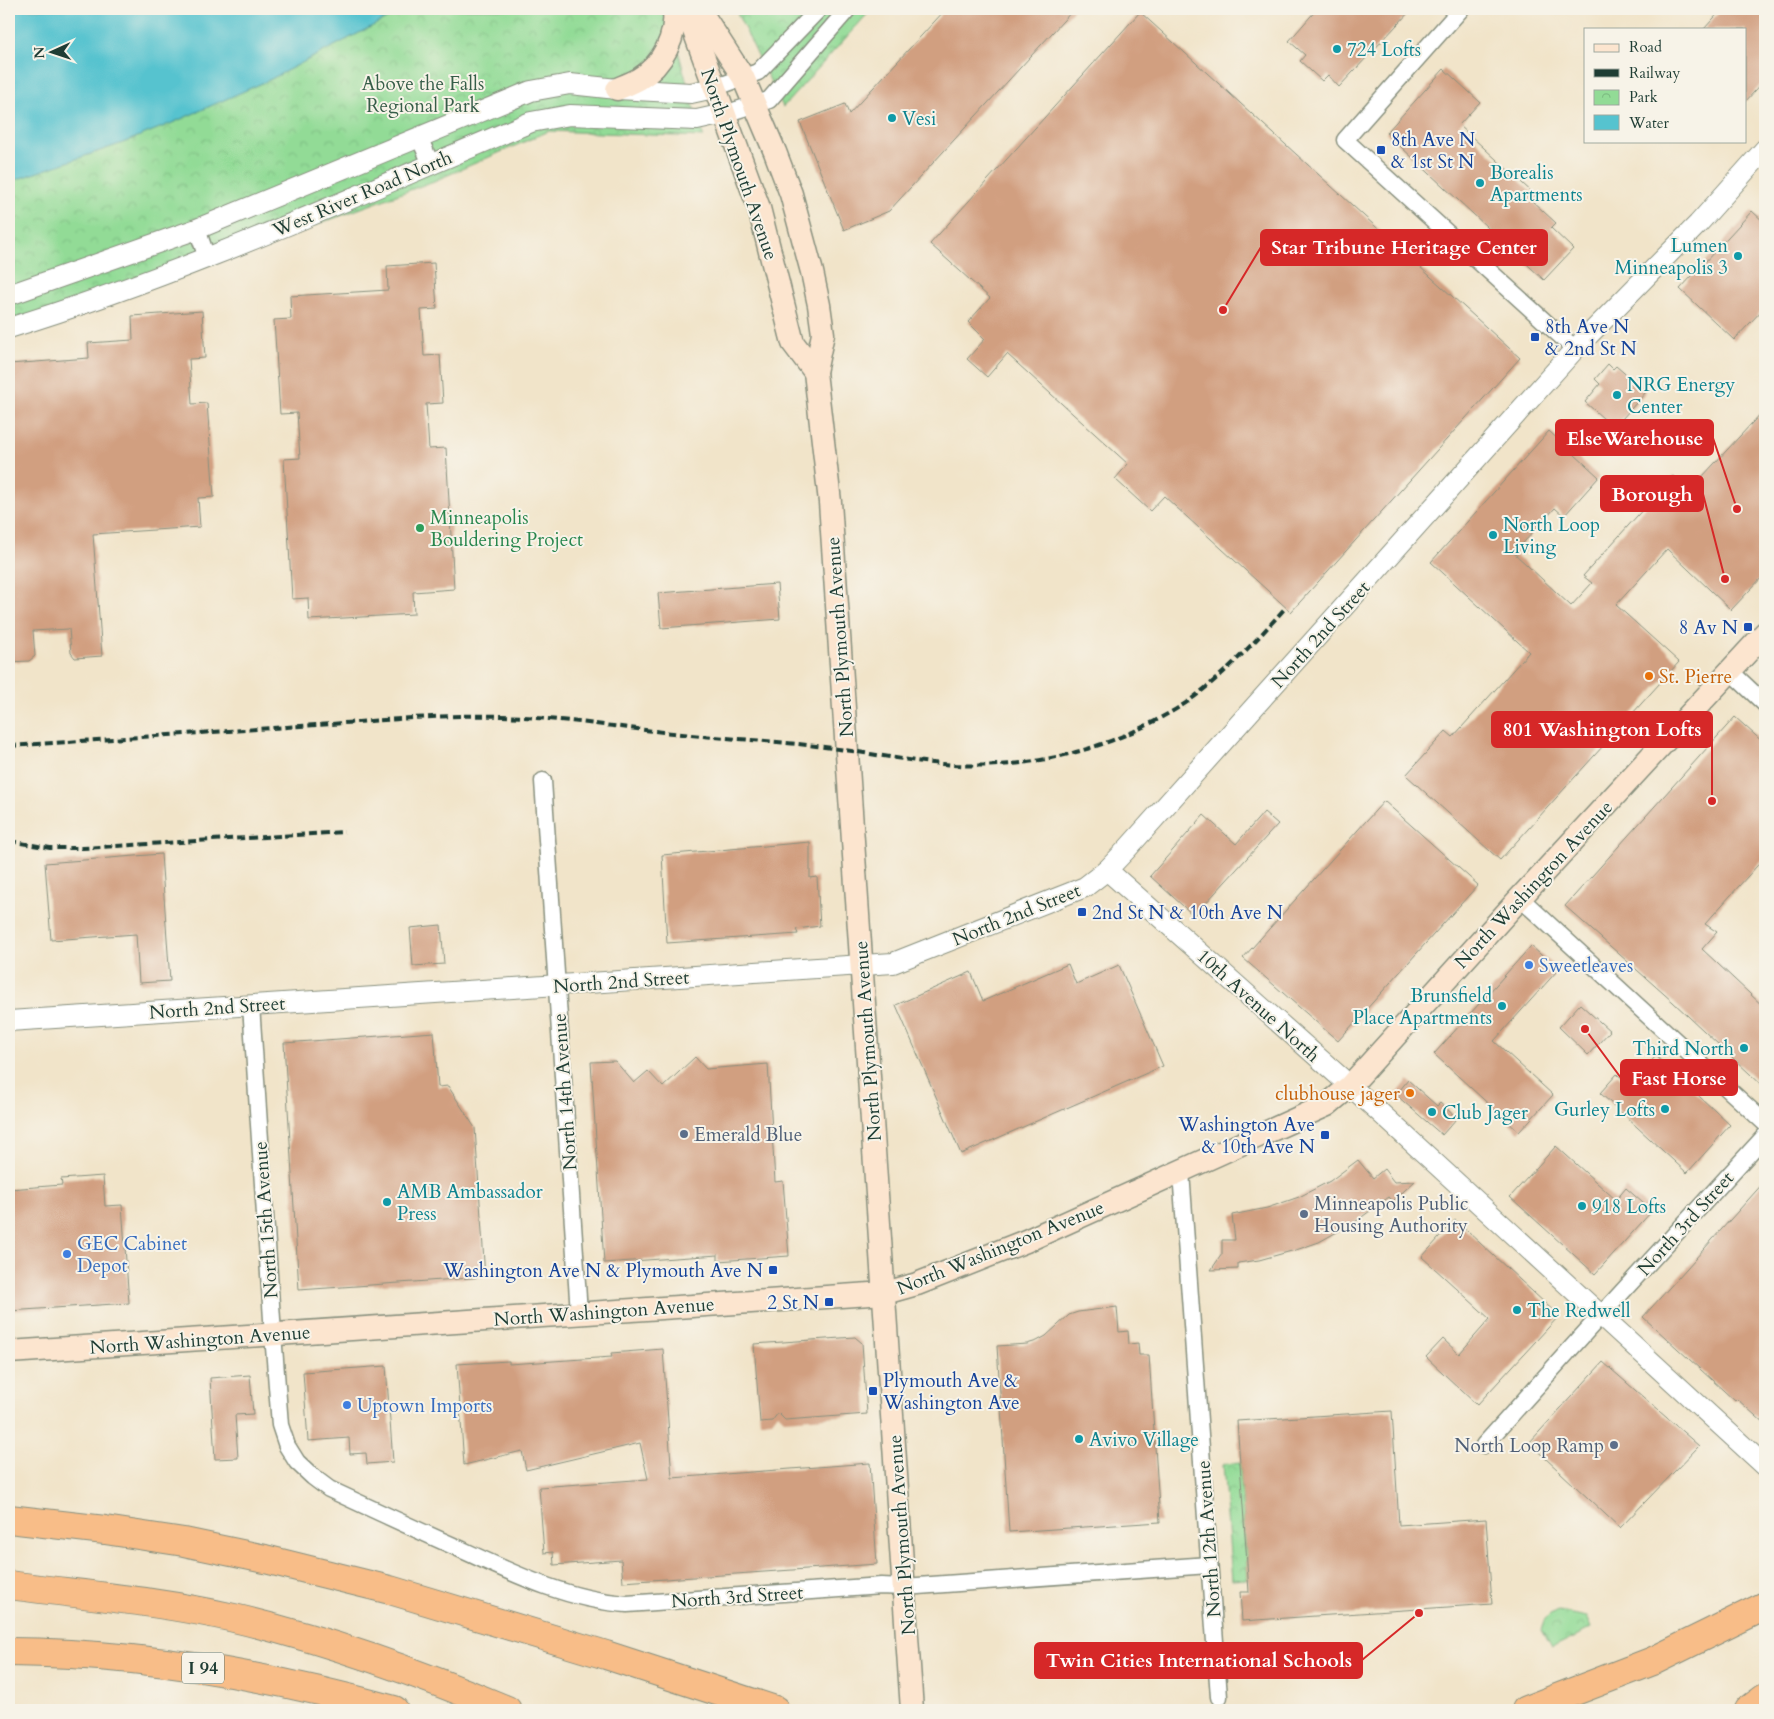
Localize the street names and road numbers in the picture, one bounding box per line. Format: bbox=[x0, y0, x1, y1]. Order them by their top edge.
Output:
street label: North Plymouth Avenue bbox=[694, 65, 784, 264]
street label: West River Road North bbox=[268, 144, 457, 244]
street label: North Plymouth Avenue bbox=[820, 536, 860, 738]
street label: North 2nd Street bbox=[1265, 575, 1376, 694]
street label: North Washington Avenue bbox=[1449, 795, 1619, 975]
street label: North 2nd Street bbox=[948, 877, 1084, 953]
street label: North Plymouth Avenue bbox=[848, 940, 888, 1142]
street label: 10th Avenue North bbox=[1191, 943, 1326, 1068]
street label: North 2nd Street bbox=[552, 964, 690, 1000]
street label: North 2nd Street bbox=[148, 990, 286, 1026]
street label: North 14th Avenue bbox=[547, 1012, 583, 1171]
street label: North 15th Avenue bbox=[248, 1140, 284, 1299]
street label: North 3rd Street bbox=[1632, 1166, 1740, 1282]
street label: North Washington Avenue bbox=[893, 1194, 1108, 1301]
street label: North Washington Avenue bbox=[493, 1291, 715, 1333]
street label: North Washington Avenue bbox=[89, 1319, 311, 1361]
street label: North Plymouth Avenue bbox=[882, 1434, 922, 1636]
street label: North 12th Avenue bbox=[1191, 1459, 1227, 1618]
street label: North 3rd Street bbox=[670, 1579, 804, 1615]
road number: I 94 bbox=[182, 1652, 224, 1684]

